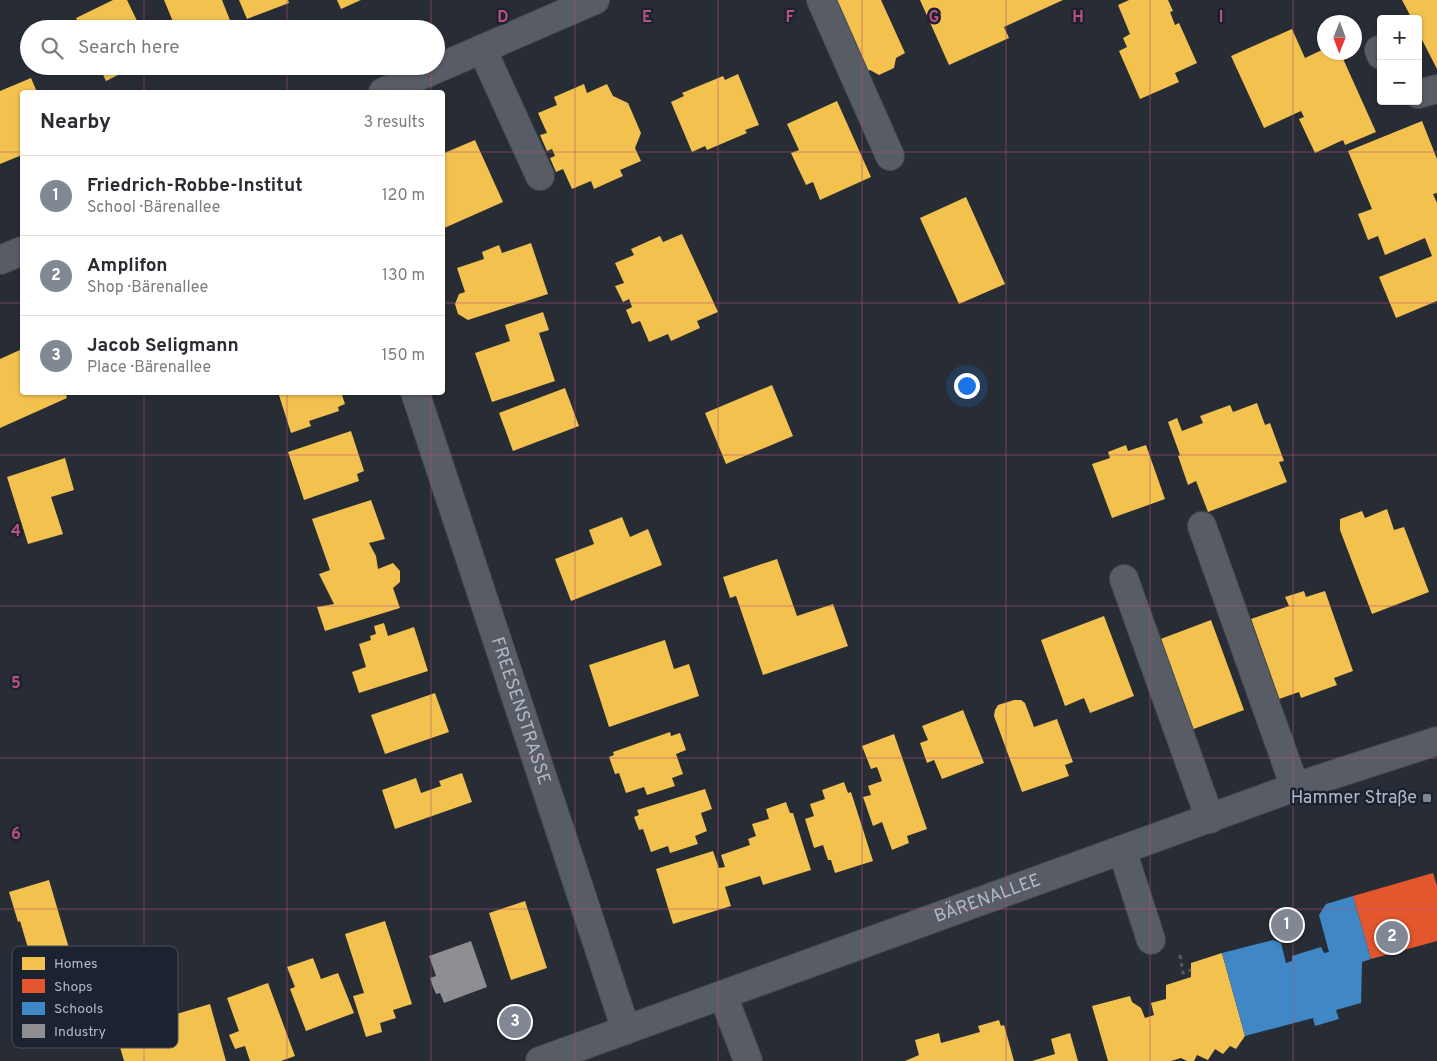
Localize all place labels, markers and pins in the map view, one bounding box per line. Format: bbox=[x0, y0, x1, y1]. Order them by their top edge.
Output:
place label: Hammer Straße bbox=[1291, 787, 1417, 810]
marker: Hammer Straße bbox=[1421, 792, 1433, 804]
pin: 1 bbox=[1271, 906, 1303, 944]
pin: 2 bbox=[1376, 918, 1408, 956]
pin: 3 bbox=[499, 1003, 531, 1041]

